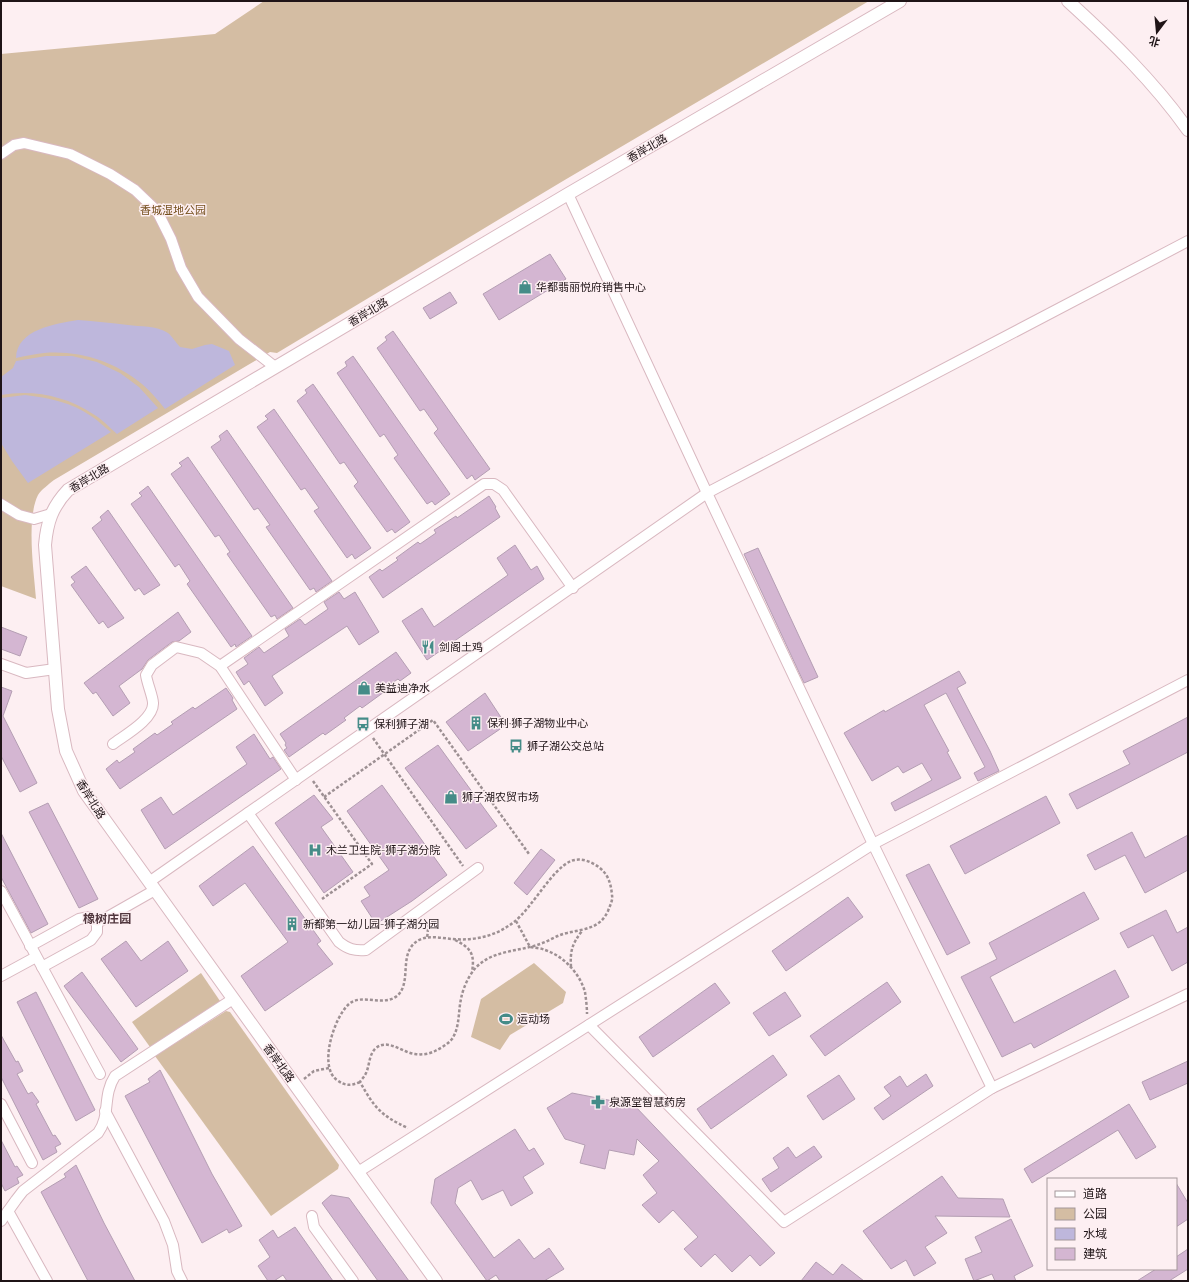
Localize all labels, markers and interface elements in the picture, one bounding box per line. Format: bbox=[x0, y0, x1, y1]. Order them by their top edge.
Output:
north arrow bbox=[1137, 12, 1177, 52]
text: 北 bbox=[1147, 33, 1161, 50]
street label: 香岸北路 bbox=[624, 131, 670, 165]
park label: 香城湿地公园 bbox=[140, 203, 206, 217]
shop icon: 华都翡丽悦府销售中心 bbox=[517, 279, 533, 295]
place label: 华都翡丽悦府销售中心 bbox=[536, 280, 646, 294]
street label: 香岸北路 bbox=[346, 295, 390, 329]
street label: 香岸北路 bbox=[67, 461, 111, 495]
restaurant icon: 剑阁土鸡 bbox=[420, 639, 436, 655]
place label: 剑阁土鸡 bbox=[439, 640, 483, 654]
shop icon: 美益迪净水 bbox=[356, 680, 372, 696]
place label: 美益迪净水 bbox=[375, 681, 430, 695]
building icon: 保利·狮子湖物业中心 bbox=[468, 715, 484, 731]
bus stop icon: 保利狮子湖 bbox=[355, 716, 371, 732]
place label: 保利·狮子湖物业中心 bbox=[487, 716, 588, 730]
place label: 保利狮子湖 bbox=[374, 717, 429, 731]
bus stop icon: 狮子湖公交总站 bbox=[508, 738, 524, 754]
place label: 狮子湖公交总站 bbox=[527, 739, 604, 753]
street label: 香岸北路 bbox=[73, 777, 109, 821]
shop icon: 狮子湖农贸市场 bbox=[443, 789, 459, 805]
place label: 狮子湖农贸市场 bbox=[462, 790, 539, 804]
hospital icon: 木兰卫生院-狮子湖分院 bbox=[307, 842, 323, 858]
place label: 木兰卫生院-狮子湖分院 bbox=[326, 843, 440, 857]
district label: 橡树庄园 bbox=[83, 911, 131, 926]
building icon: 新都第一幼儿园-狮子湖分园 bbox=[284, 916, 300, 932]
place label: 新都第一幼儿园-狮子湖分园 bbox=[303, 917, 439, 931]
sports icon: 运动场 bbox=[498, 1011, 514, 1027]
place label: 运动场 bbox=[517, 1012, 550, 1026]
street label: 香岸北路 bbox=[260, 1041, 298, 1085]
pharmacy icon: 泉源堂智慧药房 bbox=[590, 1094, 606, 1110]
place label: 泉源堂智慧药房 bbox=[609, 1095, 686, 1109]
legend bbox=[1047, 1178, 1177, 1270]
text: 道路 bbox=[1083, 1186, 1107, 1201]
text: 公园 bbox=[1083, 1206, 1107, 1221]
text: 水域 bbox=[1083, 1226, 1107, 1241]
text: 建筑 bbox=[1083, 1246, 1107, 1261]

